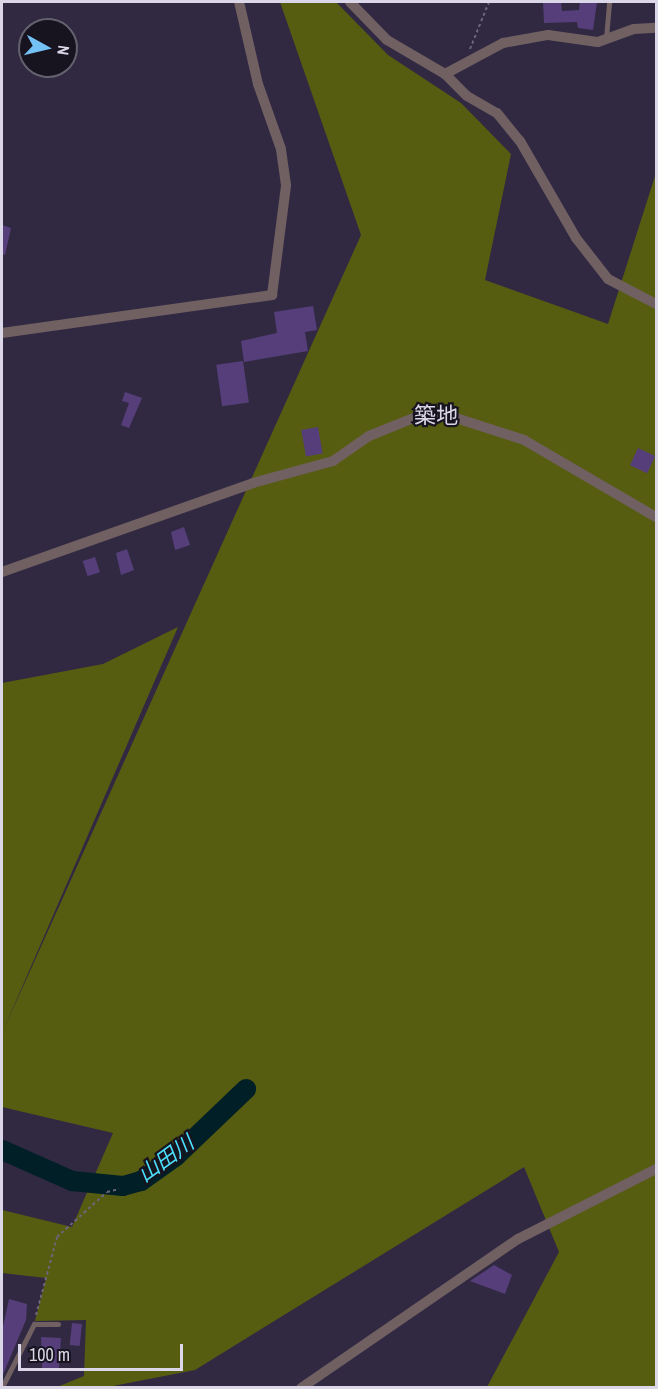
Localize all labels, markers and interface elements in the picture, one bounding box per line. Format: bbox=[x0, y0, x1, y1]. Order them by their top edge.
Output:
north arrow bbox=[18, 18, 78, 78]
text: N bbox=[52, 44, 75, 56]
district label: 築地 bbox=[414, 403, 458, 429]
water label: 山田川 bbox=[133, 1130, 199, 1188]
scale bar bbox=[21, 1332, 186, 1370]
text: 100 m bbox=[29, 1342, 70, 1367]

